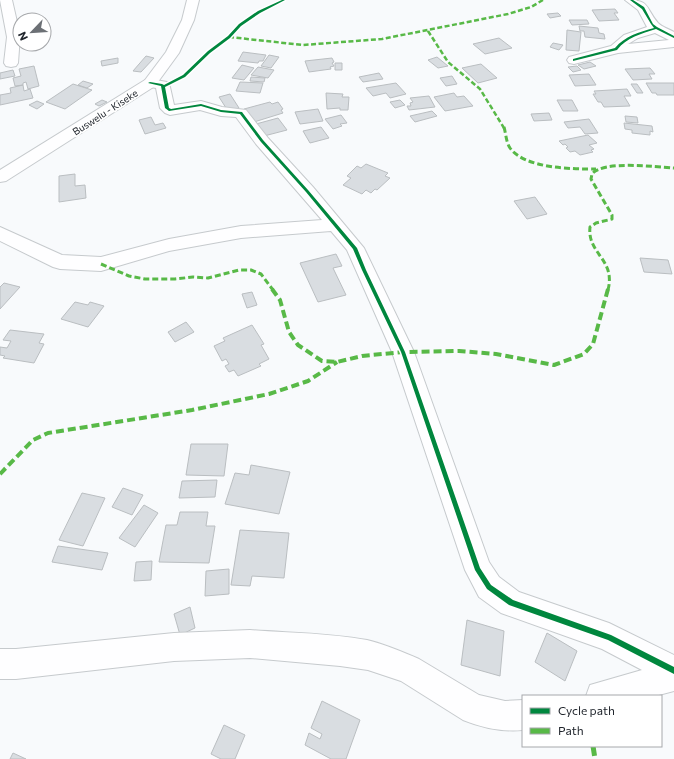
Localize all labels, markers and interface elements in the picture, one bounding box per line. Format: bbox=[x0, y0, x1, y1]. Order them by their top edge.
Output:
north arrow bbox=[12, 12, 52, 52]
text: N bbox=[15, 30, 30, 43]
street label: Buswelu - Kiseke bbox=[70, 86, 140, 138]
legend bbox=[522, 695, 662, 747]
text: Cycle path bbox=[558, 703, 615, 717]
text: Path bbox=[558, 723, 584, 737]

